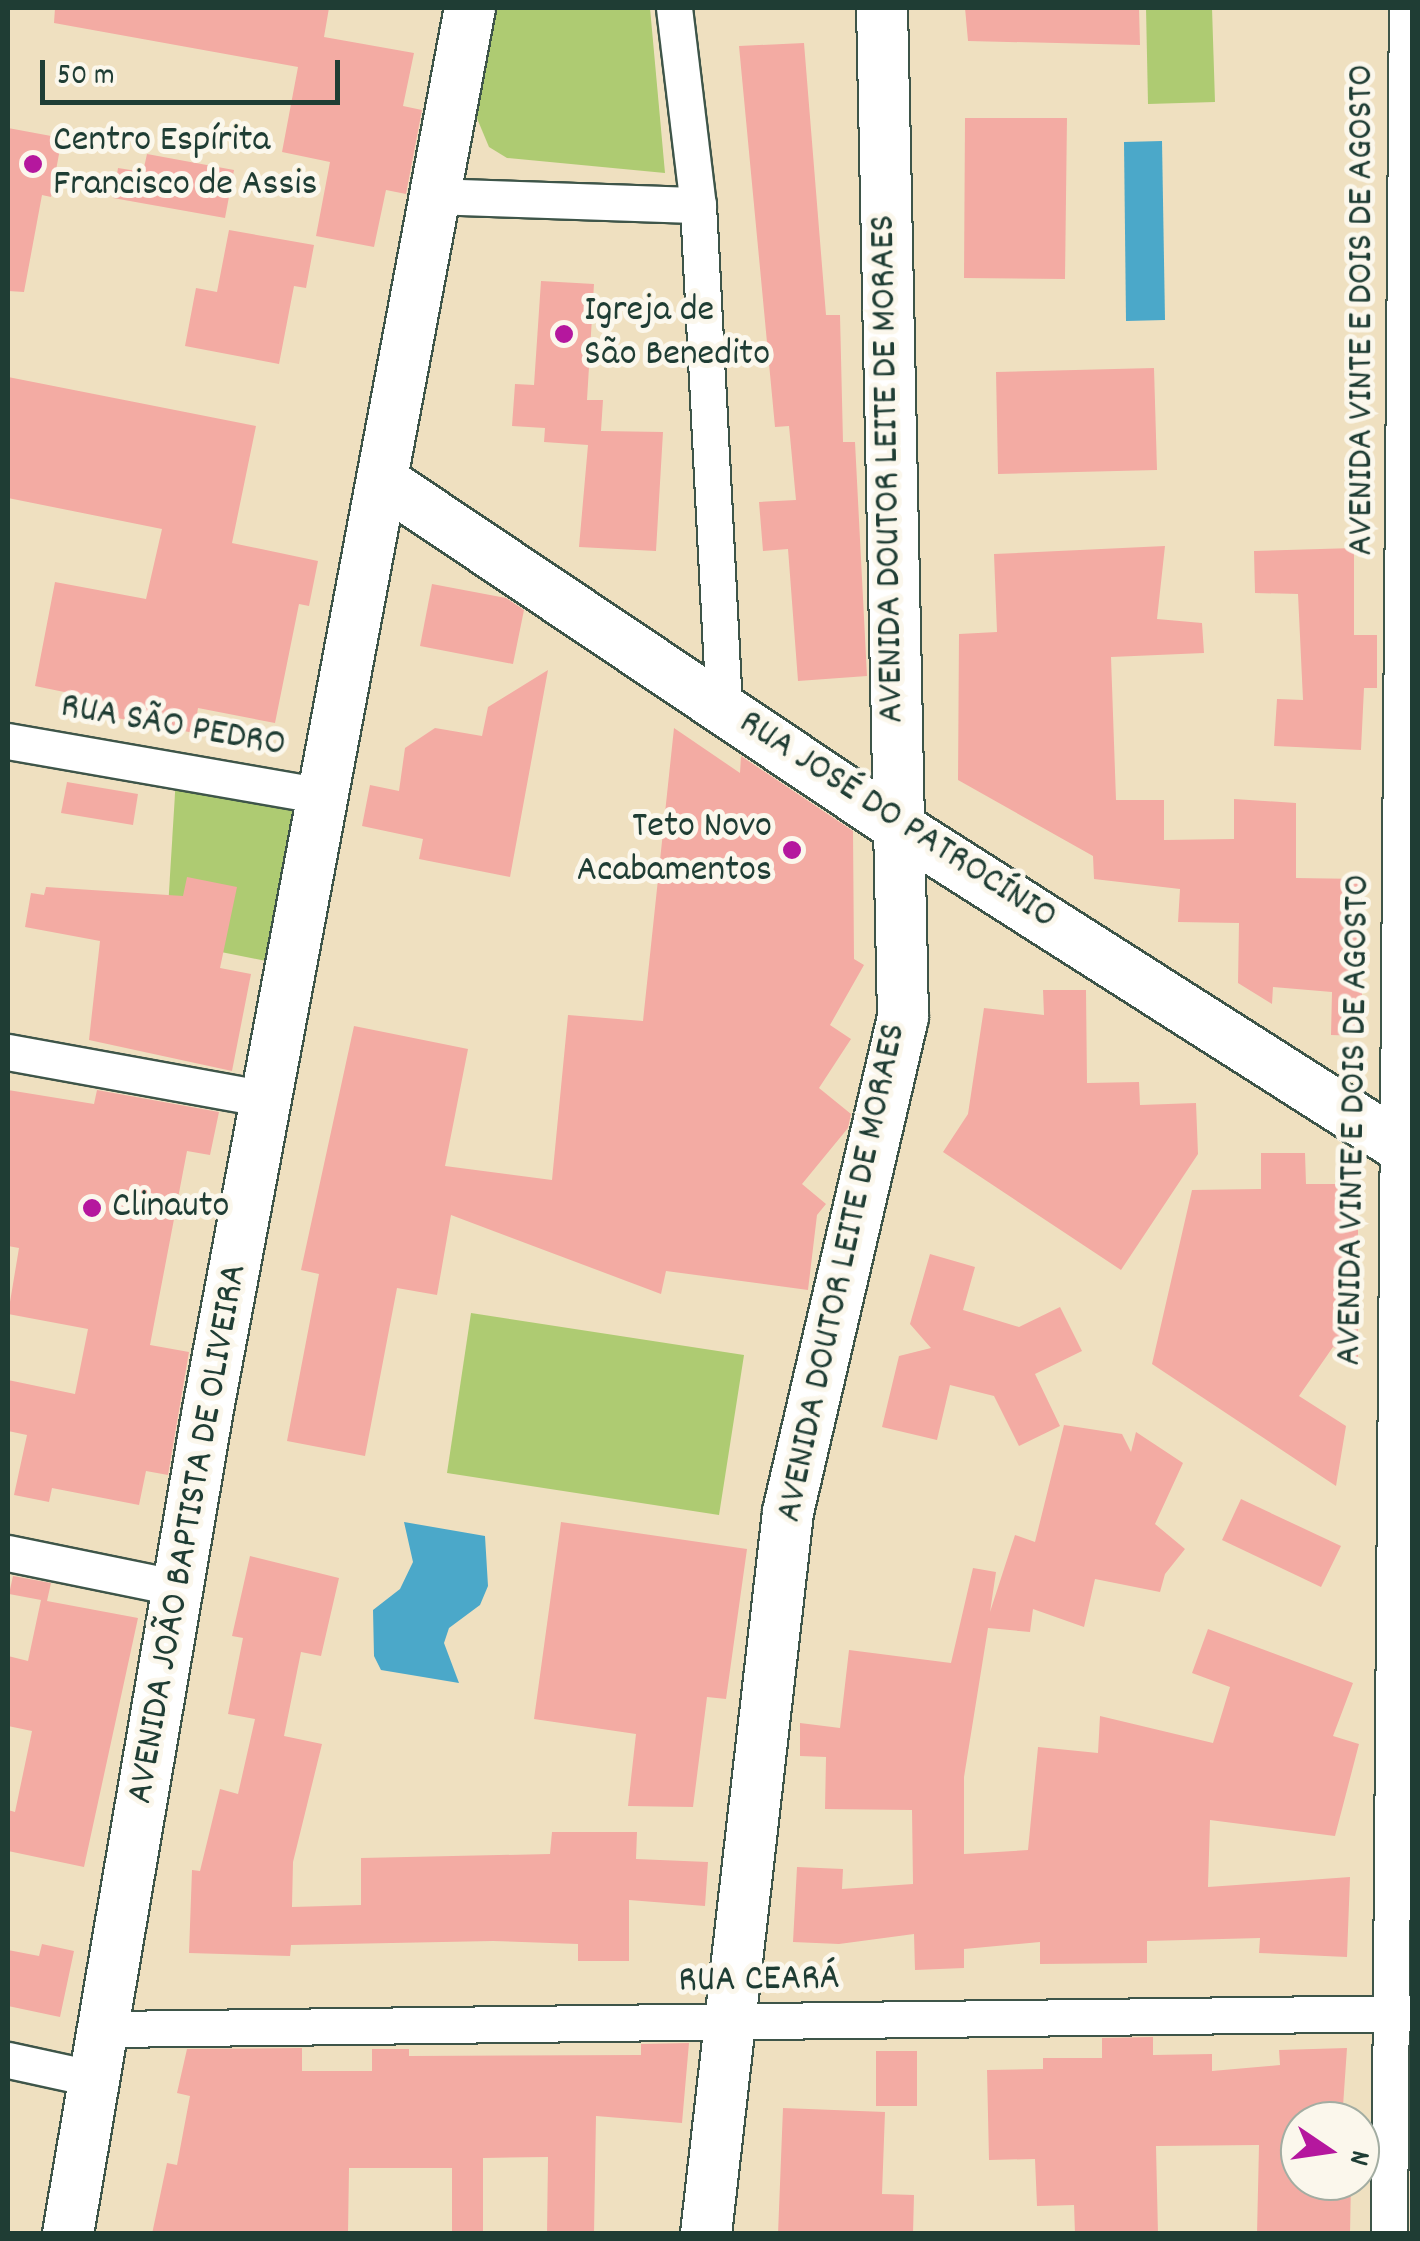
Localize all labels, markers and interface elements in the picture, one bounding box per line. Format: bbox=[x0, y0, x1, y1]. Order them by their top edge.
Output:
scale bar bbox=[45, 40, 345, 102]
text: 50 m bbox=[57, 56, 115, 99]
street label: AVENIDA VINTE E DOIS DE AGOSTO bbox=[1340, 64, 1386, 556]
place label: Centro Espírita Francisco de Assis bbox=[53, 119, 317, 208]
marker: Centro Espírita Francisco de Assis bbox=[22, 153, 44, 175]
street label: AVENIDA DOUTOR LEITE DE MORAES bbox=[862, 214, 916, 724]
place label: Igreja de São Benedito bbox=[584, 289, 770, 378]
marker: Igreja de São Benedito bbox=[553, 323, 575, 345]
street label: RUA SÃO PEDRO bbox=[57, 685, 289, 769]
street label: RUA JOSÉ DO PATROCÍNIO bbox=[729, 701, 1065, 941]
place label: Teto Novo Acabamentos bbox=[577, 805, 772, 894]
marker: Teto Novo Acabamentos bbox=[781, 839, 803, 861]
street label: AVENIDA VINTE E DOIS DE AGOSTO bbox=[1328, 874, 1382, 1366]
street label: AVENIDA DOUTOR LEITE DE MORAES bbox=[768, 1020, 918, 1526]
place label: Clinauto bbox=[112, 1185, 229, 1231]
marker: Clinauto bbox=[81, 1197, 103, 1219]
street label: AVENIDA JOÃO BAPTISTA DE OLIVEIRA bbox=[119, 1261, 259, 1807]
street label: RUA CEARÁ bbox=[678, 1957, 840, 2005]
north arrow bbox=[1280, 2101, 1380, 2201]
text: N bbox=[1336, 2146, 1378, 2169]

